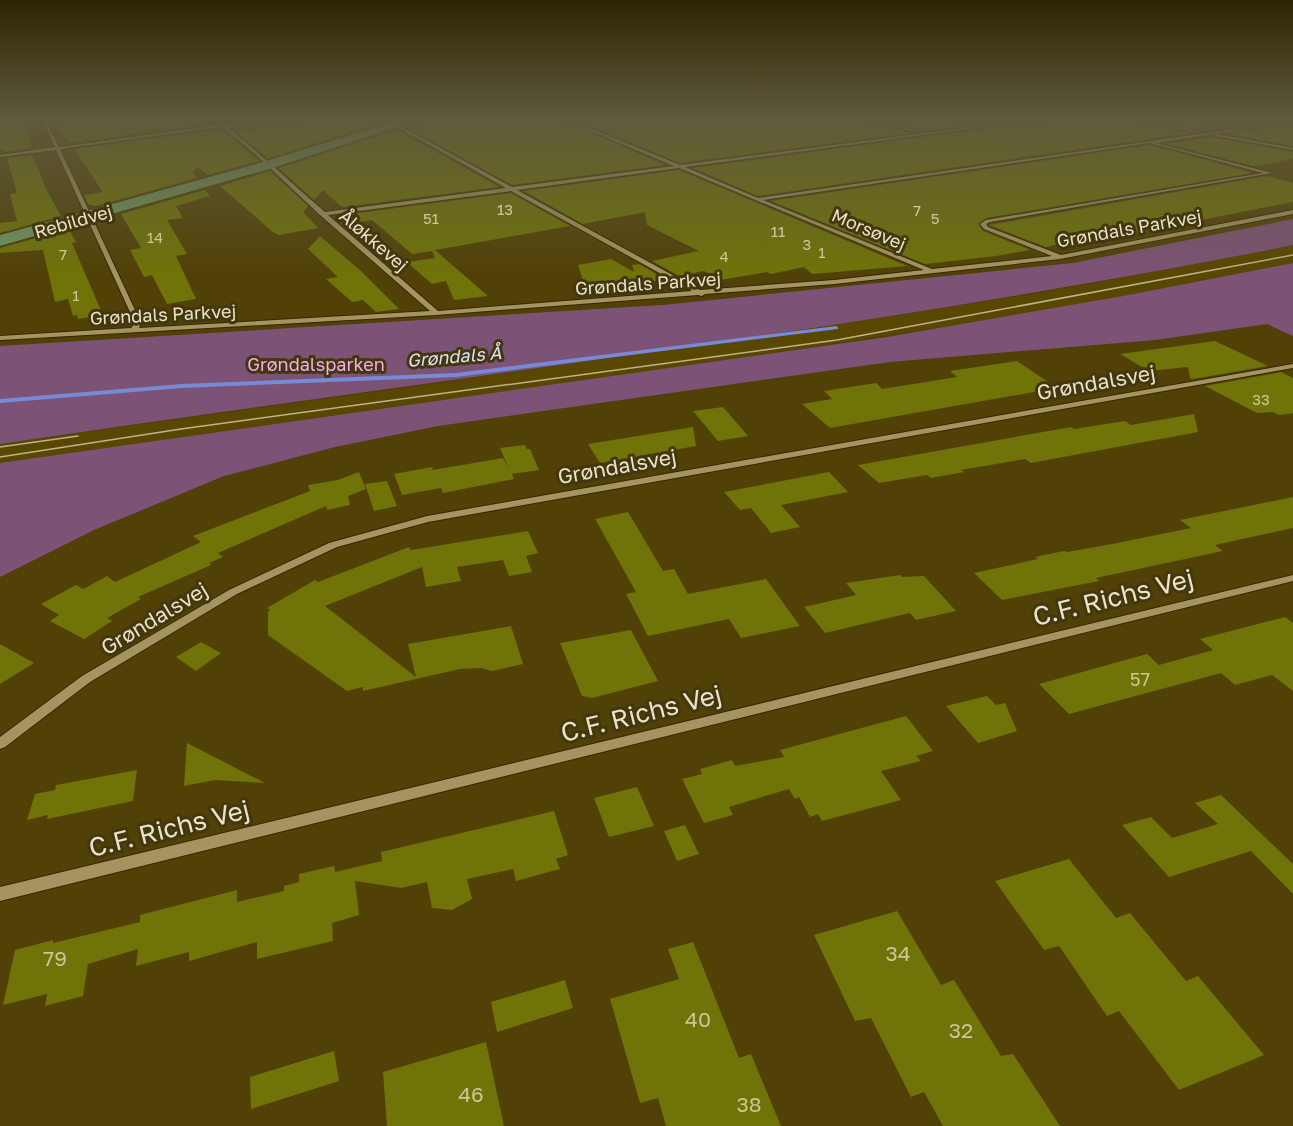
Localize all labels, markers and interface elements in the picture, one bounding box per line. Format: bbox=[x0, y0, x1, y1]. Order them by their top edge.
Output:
street label: Rebildvej bbox=[32, 199, 114, 243]
house number: 13 bbox=[497, 200, 513, 218]
house number: 7 bbox=[913, 201, 921, 219]
street label: Åløkkevej bbox=[335, 204, 413, 276]
street label: Morsøvej bbox=[829, 204, 909, 254]
street label: Grøndals Parkvej bbox=[1055, 204, 1203, 252]
house number: 51 bbox=[423, 209, 439, 227]
house number: 5 bbox=[931, 209, 939, 227]
house number: 11 bbox=[771, 222, 785, 240]
house number: 14 bbox=[147, 228, 163, 246]
house number: 3 bbox=[803, 235, 811, 253]
house number: 1 bbox=[818, 243, 826, 261]
house number: 7 bbox=[59, 245, 67, 263]
house number: 4 bbox=[719, 247, 729, 265]
street label: Grøndals Parkvej bbox=[574, 267, 722, 299]
house number: 1 bbox=[72, 286, 80, 304]
street label: Grøndals Parkvej bbox=[89, 299, 237, 329]
water label: Grøndals Å bbox=[406, 341, 503, 371]
park label: Grøndalsparken bbox=[247, 353, 385, 375]
street label: Grøndalsvej bbox=[1035, 359, 1157, 405]
house number: 33 bbox=[1252, 390, 1270, 408]
street label: Grøndalsvej bbox=[556, 443, 678, 489]
street label: C.F. Richs Vej bbox=[1029, 562, 1197, 632]
street label: Grøndalsvej bbox=[96, 576, 212, 660]
house number: 57 bbox=[1130, 668, 1150, 690]
street label: C.F. Richs Vej bbox=[557, 678, 725, 748]
street label: C.F. Richs Vej bbox=[85, 793, 253, 863]
house number: 34 bbox=[885, 940, 911, 966]
house number: 79 bbox=[43, 945, 67, 971]
house number: 40 bbox=[685, 1006, 711, 1032]
house number: 32 bbox=[949, 1017, 973, 1043]
house number: 46 bbox=[458, 1081, 484, 1107]
house number: 38 bbox=[736, 1091, 762, 1117]

